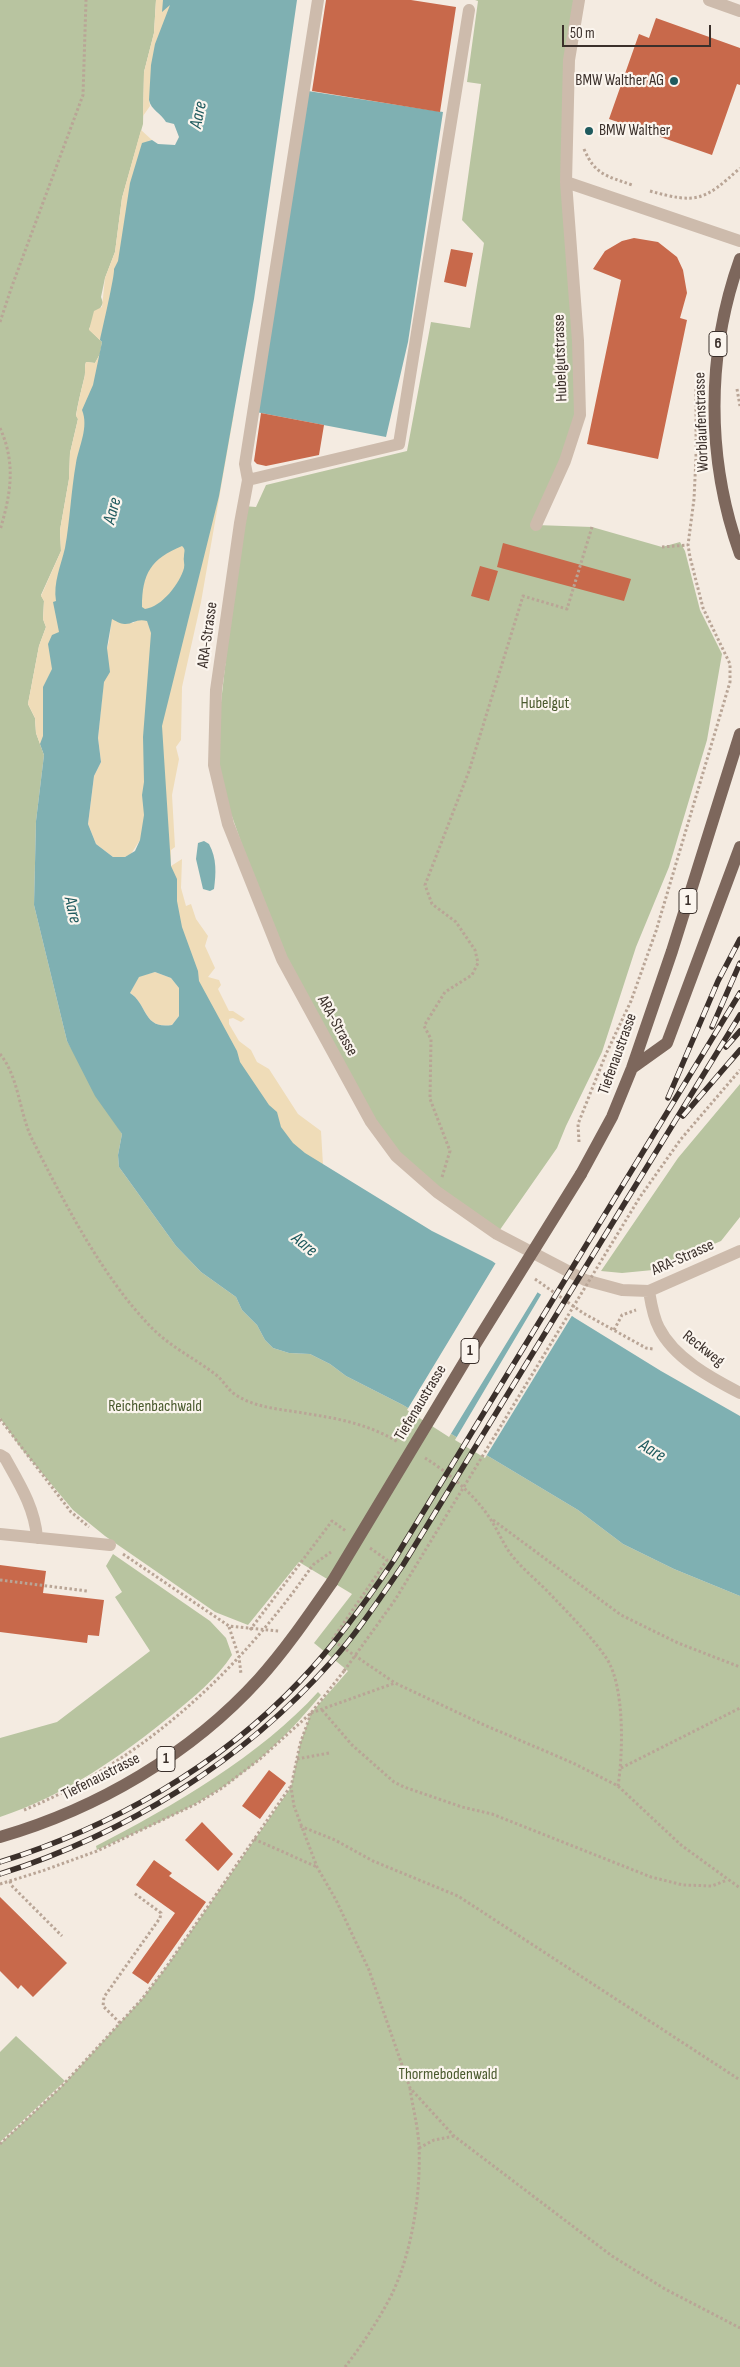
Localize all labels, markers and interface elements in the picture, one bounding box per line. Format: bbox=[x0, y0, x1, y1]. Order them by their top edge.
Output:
scale bar bbox=[565, 15, 714, 47]
text: 50 m bbox=[570, 24, 595, 43]
place label: BMW Walther AG bbox=[575, 71, 664, 91]
marker: BMW Walther AG bbox=[668, 75, 680, 87]
water label: Aare bbox=[186, 100, 212, 130]
place label: BMW Walther bbox=[599, 121, 670, 141]
marker: BMW Walther bbox=[583, 125, 595, 137]
street label: Hubelgutstrasse bbox=[550, 314, 572, 402]
road number: 6 bbox=[709, 332, 727, 356]
street label: Worblaufenstrasse bbox=[691, 372, 713, 472]
water label: Aare bbox=[99, 495, 127, 527]
street label: ARA-Strasse bbox=[194, 601, 222, 669]
park label: Hubelgut bbox=[521, 694, 569, 714]
road number: 1 bbox=[679, 888, 697, 914]
water label: Aare bbox=[58, 895, 86, 925]
street label: ARA-Strasse bbox=[313, 992, 361, 1060]
street label: Tiefenaustrasse bbox=[594, 1011, 642, 1097]
water label: Aare bbox=[287, 1228, 321, 1262]
street label: ARA-Strasse bbox=[649, 1236, 717, 1280]
street label: Reckweg bbox=[678, 1327, 728, 1371]
road number: 1 bbox=[461, 1338, 479, 1364]
street label: Tiefenaustrasse bbox=[391, 1362, 451, 1444]
park label: Reichenbachwald bbox=[108, 1397, 202, 1417]
water label: Aare bbox=[635, 1435, 669, 1467]
road number: 1 bbox=[157, 1746, 175, 1772]
street label: Tiefenaustrasse bbox=[59, 1749, 143, 1805]
park label: Thormebodenwald bbox=[399, 2065, 497, 2085]

